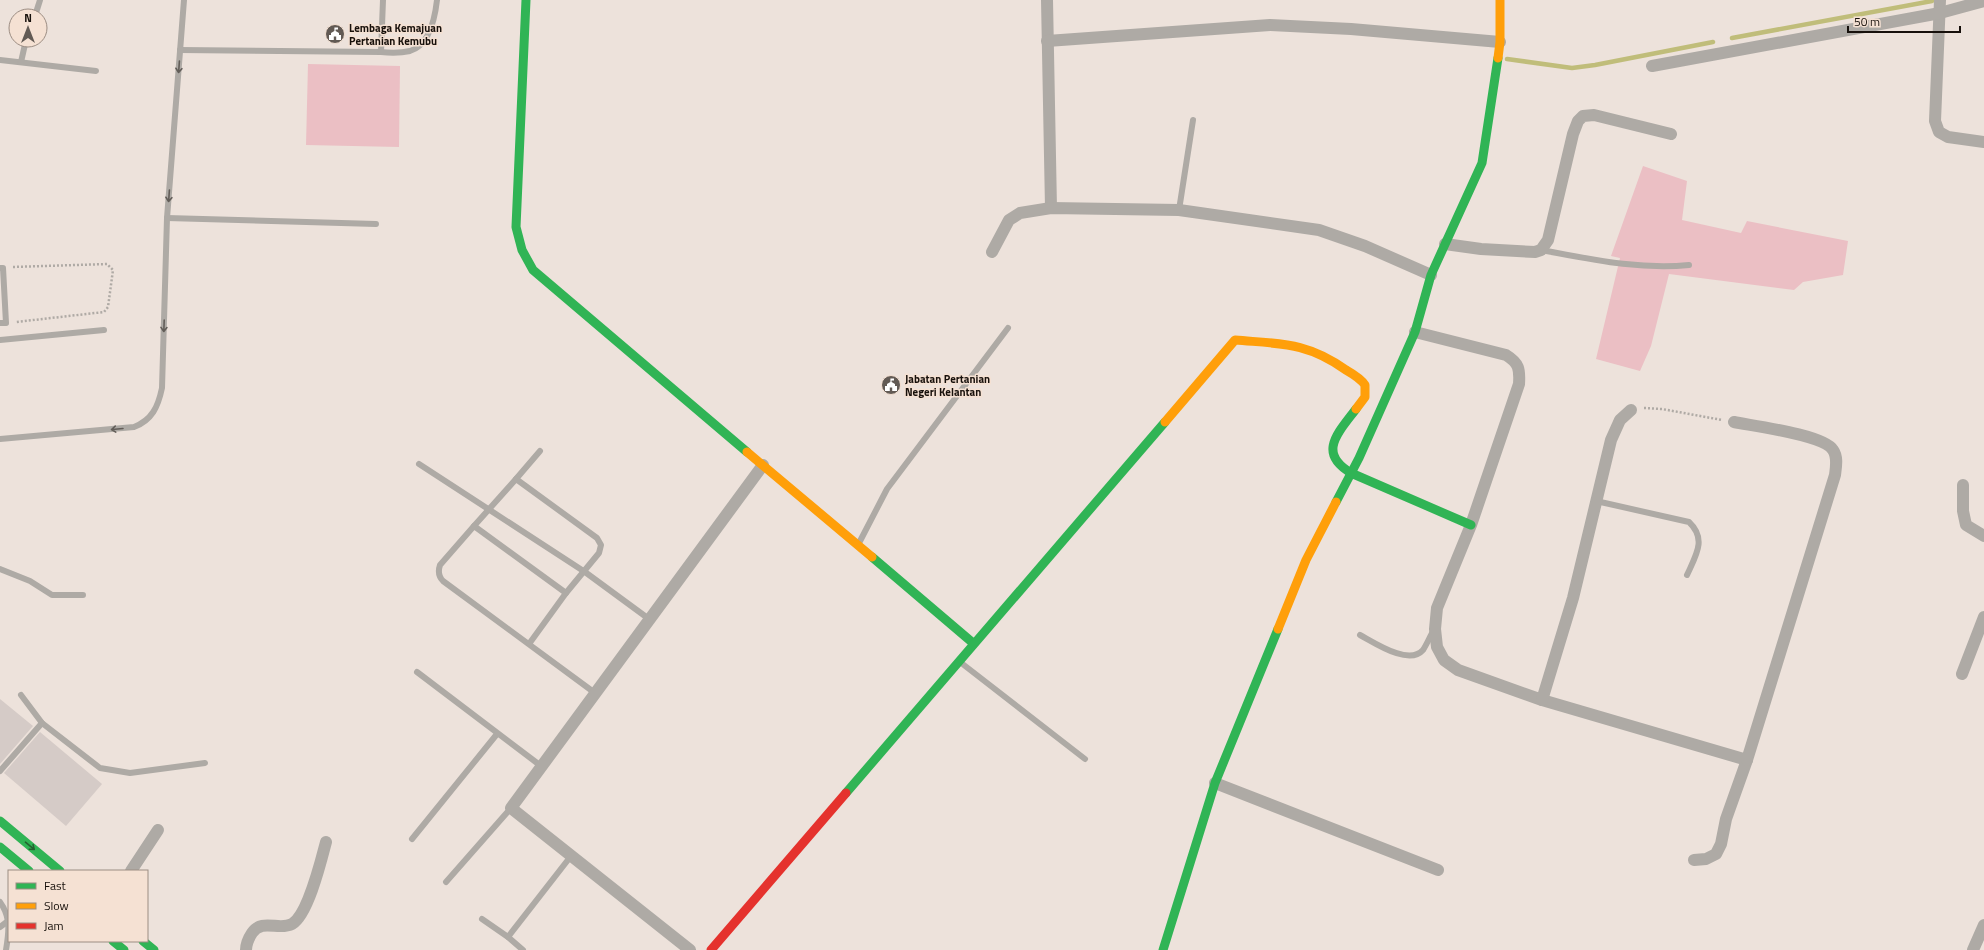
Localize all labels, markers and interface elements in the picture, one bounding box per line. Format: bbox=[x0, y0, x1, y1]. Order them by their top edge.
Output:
north arrow bbox=[8, 8, 48, 48]
scale bar bbox=[1848, 8, 1960, 34]
text: N bbox=[24, 10, 32, 26]
text: 50 m bbox=[1854, 12, 1880, 31]
place label: Lembaga Kemajuan Pertanian Kemubu bbox=[349, 20, 442, 49]
public building icon: Lembaga Kemajuan Pertanian Kemubu bbox=[324, 23, 346, 45]
one-way arrow bbox=[175, 60, 182, 73]
one-way arrow bbox=[165, 189, 172, 202]
one-way arrow bbox=[160, 319, 167, 332]
place label: Jabatan Pertanian Negeri Kelantan bbox=[905, 371, 990, 400]
public building icon: Jabatan Pertanian Negeri Kelantan bbox=[880, 374, 902, 396]
one-way arrow bbox=[111, 425, 124, 432]
one-way arrow bbox=[24, 842, 35, 851]
legend bbox=[8, 870, 148, 942]
text: Fast bbox=[44, 876, 67, 895]
text: Slow bbox=[44, 896, 69, 915]
text: Jam bbox=[44, 916, 64, 935]

